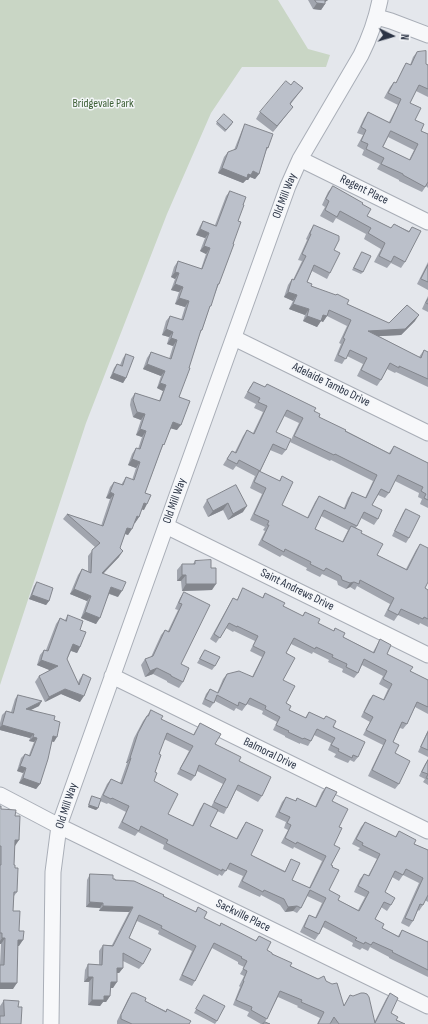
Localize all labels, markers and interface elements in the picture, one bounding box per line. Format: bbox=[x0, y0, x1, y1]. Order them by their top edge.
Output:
north arrow bbox=[372, 16, 412, 56]
text: N bbox=[398, 34, 411, 41]
park label: Bridgevale Park bbox=[72, 97, 134, 111]
street label: Old Mill Way bbox=[270, 171, 300, 221]
street label: Regent Place bbox=[337, 172, 391, 208]
street label: Adelaide Tambo Drive bbox=[290, 360, 372, 410]
street label: Old Mill Way bbox=[160, 476, 190, 526]
street label: Saint Andrews Drive bbox=[258, 566, 336, 614]
street label: Balmoral Drive bbox=[241, 735, 299, 773]
street label: Old Mill Way bbox=[53, 781, 81, 831]
street label: Sackville Place bbox=[213, 897, 273, 935]

